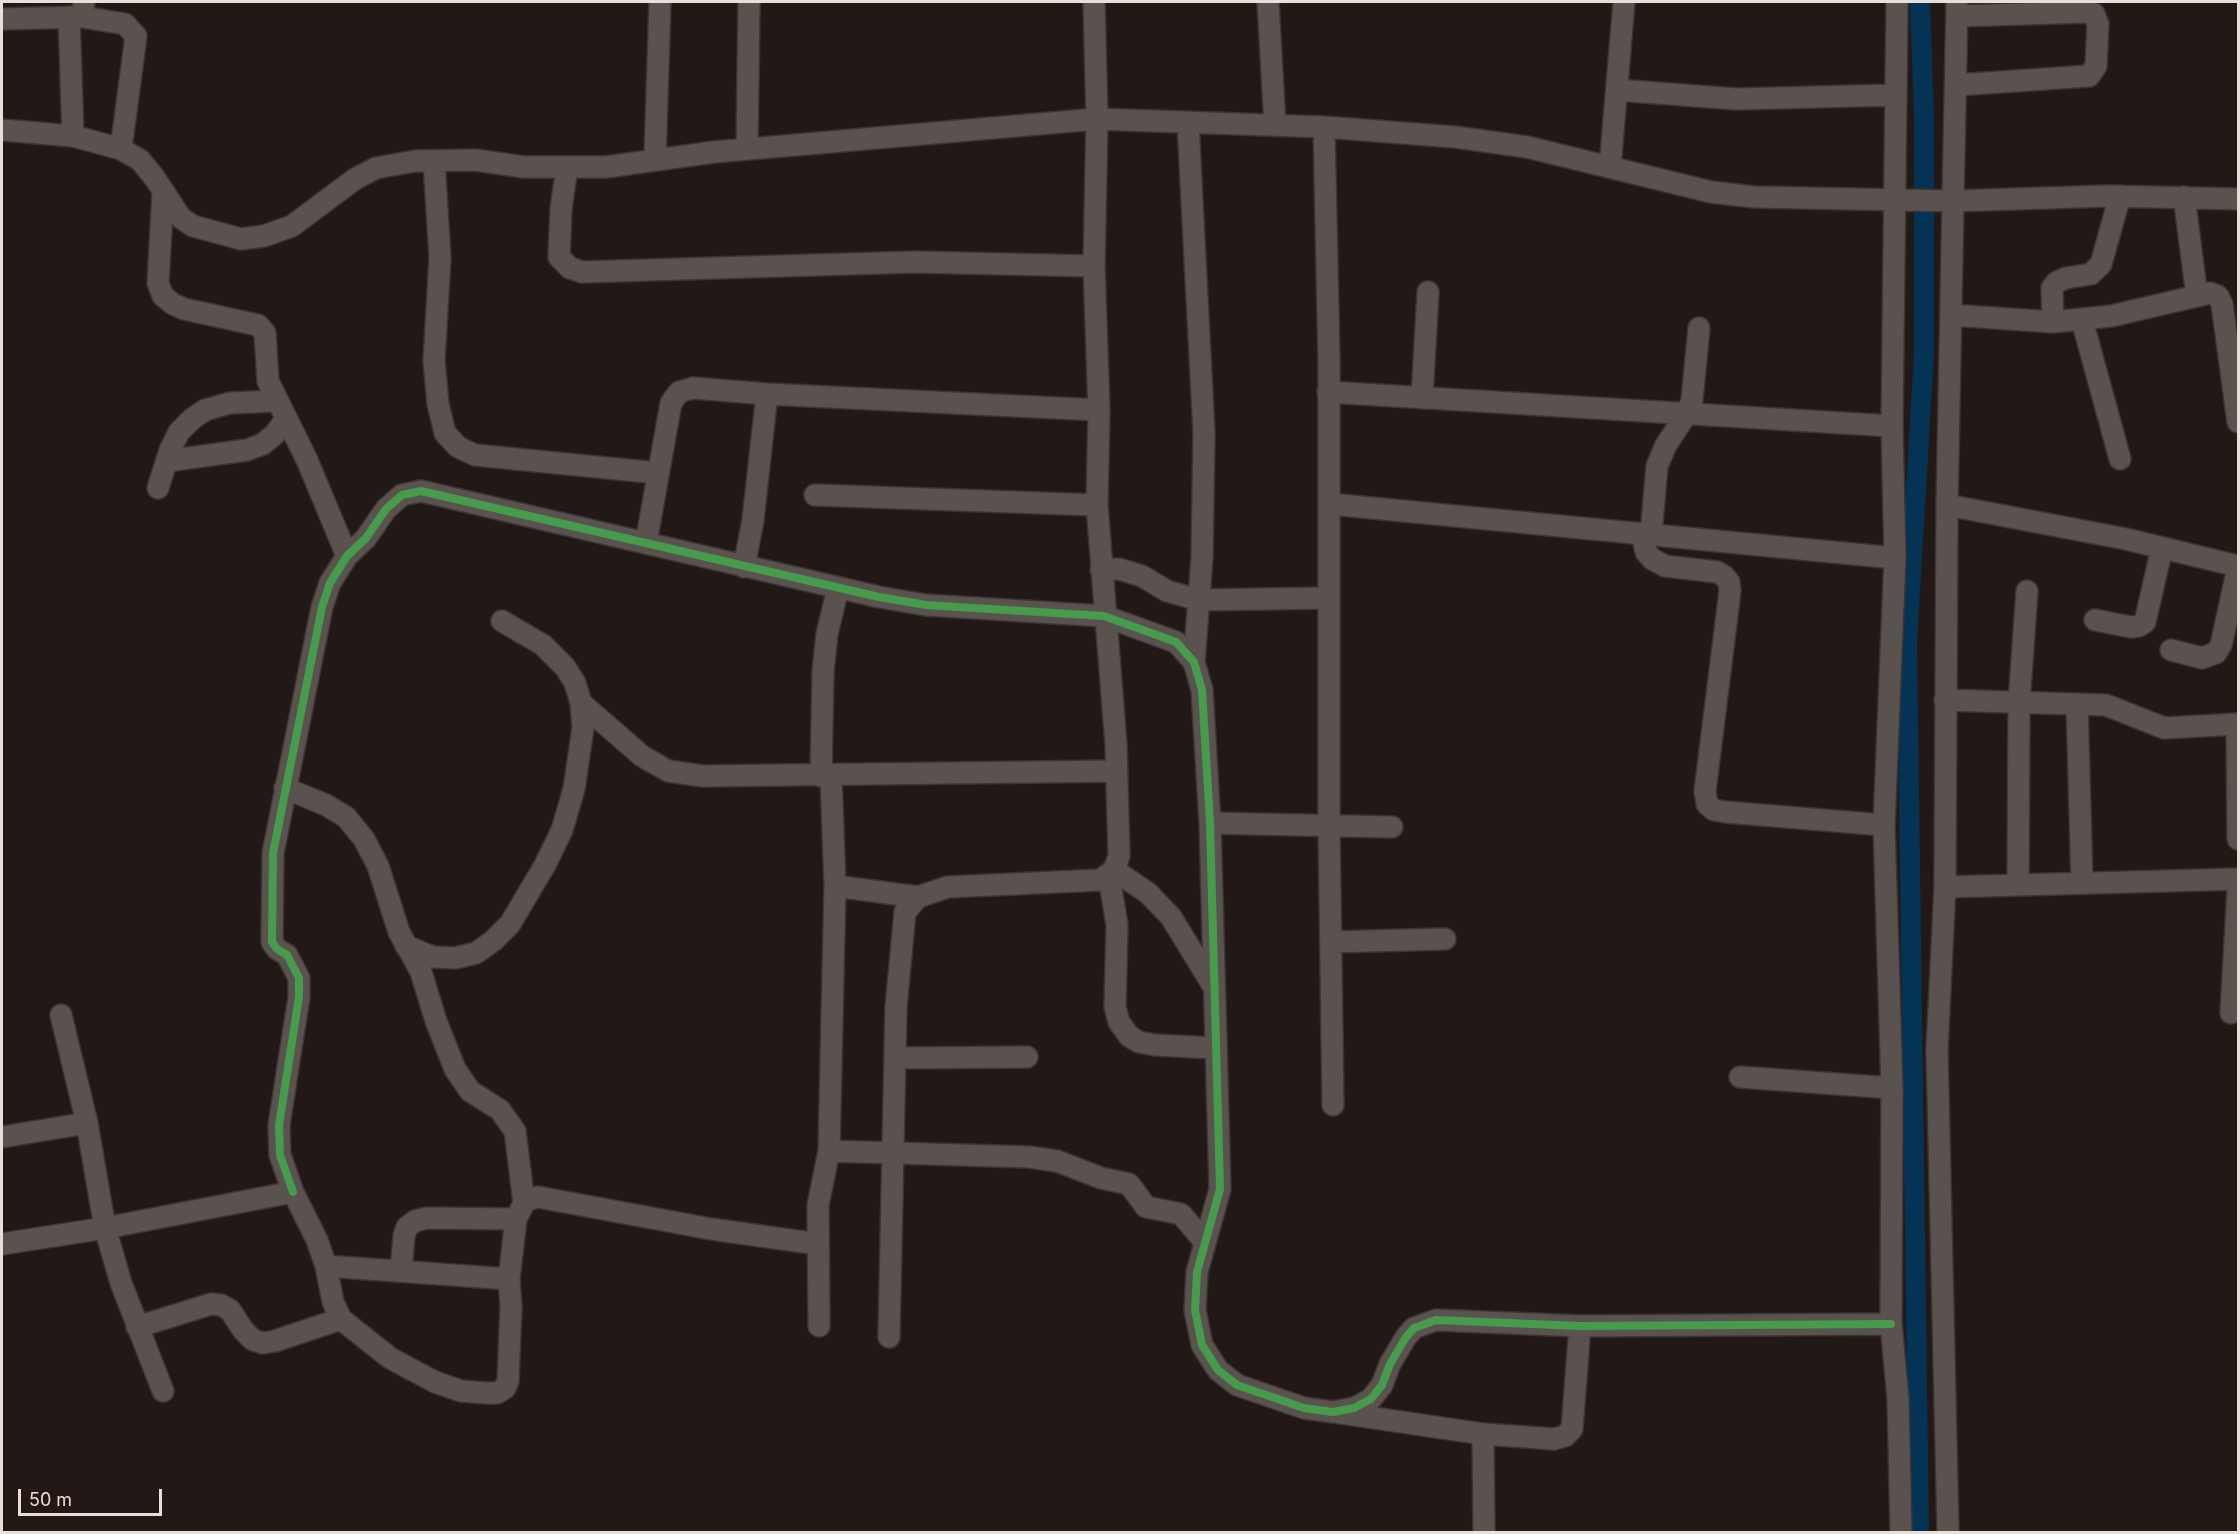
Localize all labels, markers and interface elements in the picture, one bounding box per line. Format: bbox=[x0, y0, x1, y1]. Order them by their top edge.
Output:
scale bar bbox=[21, 1477, 165, 1515]
text: 50 m bbox=[29, 1489, 72, 1510]

